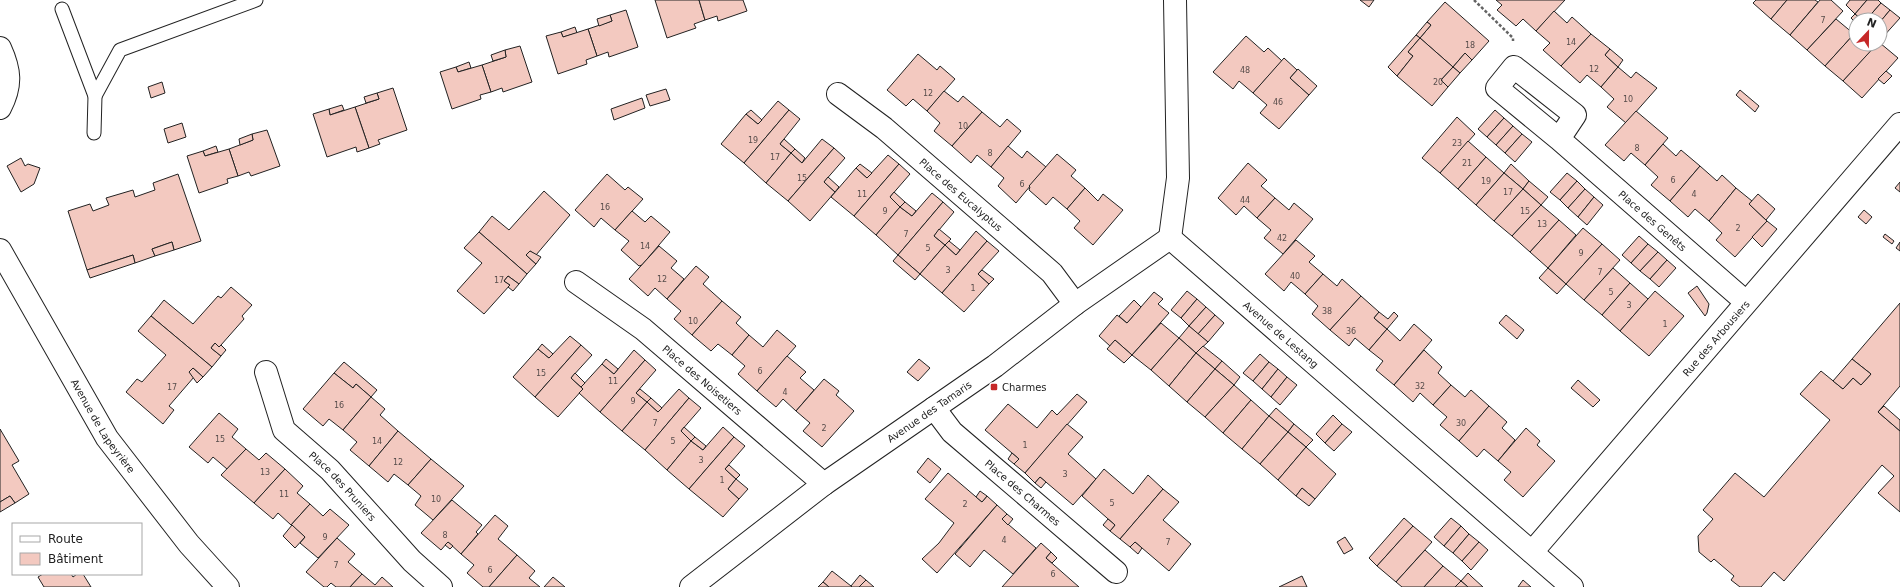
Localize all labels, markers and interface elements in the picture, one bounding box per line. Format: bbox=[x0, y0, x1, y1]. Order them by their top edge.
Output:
north arrow bbox=[1848, 12, 1888, 52]
text: N bbox=[1865, 15, 1878, 31]
house number: 7 bbox=[1820, 16, 1826, 25]
house number: 14 bbox=[1566, 38, 1576, 47]
house number: 18 bbox=[1465, 41, 1475, 50]
house number: 12 bbox=[1589, 65, 1599, 74]
house number: 48 bbox=[1240, 66, 1250, 75]
house number: 20 bbox=[1433, 78, 1443, 87]
house number: 12 bbox=[923, 89, 933, 98]
house number: 10 bbox=[1623, 95, 1633, 104]
house number: 46 bbox=[1273, 98, 1283, 107]
house number: 10 bbox=[958, 122, 968, 131]
house number: 19 bbox=[748, 136, 758, 145]
house number: 23 bbox=[1452, 139, 1462, 148]
house number: 8 bbox=[1634, 144, 1640, 153]
house number: 8 bbox=[987, 149, 993, 158]
house number: 17 bbox=[770, 153, 780, 162]
street label: Place des Eucalyptus bbox=[918, 156, 1005, 233]
house number: 21 bbox=[1462, 159, 1472, 168]
house number: 15 bbox=[797, 174, 807, 183]
house number: 6 bbox=[1670, 176, 1676, 185]
house number: 19 bbox=[1481, 177, 1491, 186]
house number: 6 bbox=[1019, 180, 1025, 189]
house number: 17 bbox=[1503, 188, 1513, 197]
street label: Place des Genêts bbox=[1617, 188, 1689, 253]
house number: 11 bbox=[857, 190, 867, 199]
house number: 4 bbox=[1691, 190, 1697, 199]
house number: 44 bbox=[1240, 196, 1250, 205]
house number: 16 bbox=[600, 203, 610, 212]
house number: 9 bbox=[882, 207, 888, 216]
house number: 15 bbox=[1520, 207, 1530, 216]
house number: 13 bbox=[1537, 220, 1547, 229]
house number: 2 bbox=[1735, 224, 1741, 233]
house number: 7 bbox=[903, 230, 909, 239]
house number: 42 bbox=[1277, 234, 1287, 243]
house number: 14 bbox=[640, 242, 650, 251]
house number: 5 bbox=[925, 244, 931, 253]
house number: 9 bbox=[1578, 249, 1584, 258]
house number: 3 bbox=[945, 266, 951, 275]
house number: 7 bbox=[1597, 268, 1603, 277]
house number: 40 bbox=[1290, 272, 1300, 281]
house number: 12 bbox=[657, 275, 667, 284]
house number: 17 bbox=[494, 276, 504, 285]
house number: 1 bbox=[970, 284, 976, 293]
house number: 5 bbox=[1608, 288, 1614, 297]
street label: Rue des Arbousiers bbox=[1680, 298, 1751, 378]
street label: Avenue de Lestang bbox=[1241, 299, 1321, 370]
house number: 3 bbox=[1626, 301, 1632, 310]
house number: 38 bbox=[1322, 307, 1332, 316]
house number: 10 bbox=[688, 317, 698, 326]
house number: 1 bbox=[1662, 320, 1668, 329]
house number: 36 bbox=[1346, 327, 1356, 336]
street label: Place des Noisetiers bbox=[661, 343, 744, 417]
house number: 6 bbox=[757, 367, 763, 376]
house number: 15 bbox=[536, 369, 546, 378]
street label: Avenue de Lapeyrière bbox=[69, 377, 137, 475]
house number: 11 bbox=[608, 377, 618, 386]
street label: Avenue des Tamaris bbox=[885, 379, 973, 444]
marker: Charmes bbox=[989, 382, 999, 392]
place label: Charmes bbox=[1002, 382, 1047, 393]
house number: 32 bbox=[1415, 382, 1425, 391]
house number: 17 bbox=[167, 383, 177, 392]
house number: 4 bbox=[782, 388, 788, 397]
house number: 9 bbox=[630, 397, 636, 406]
house number: 16 bbox=[334, 401, 344, 410]
house number: 7 bbox=[652, 419, 658, 428]
house number: 30 bbox=[1456, 419, 1466, 428]
house number: 2 bbox=[821, 424, 827, 433]
house number: 15 bbox=[215, 435, 225, 444]
house number: 14 bbox=[372, 437, 382, 446]
house number: 5 bbox=[670, 437, 676, 446]
house number: 1 bbox=[1022, 441, 1028, 450]
street label: Place des Pruniers bbox=[307, 449, 378, 523]
house number: 3 bbox=[698, 456, 704, 465]
street label: Place des Charmes bbox=[983, 457, 1063, 527]
house number: 12 bbox=[393, 458, 403, 467]
house number: 13 bbox=[260, 468, 270, 477]
house number: 3 bbox=[1062, 470, 1068, 479]
house number: 1 bbox=[719, 476, 725, 485]
house number: 11 bbox=[279, 490, 289, 499]
house number: 10 bbox=[431, 495, 441, 504]
house number: 5 bbox=[1109, 499, 1115, 508]
house number: 2 bbox=[962, 500, 968, 509]
legend bbox=[12, 523, 142, 575]
house number: 8 bbox=[442, 531, 448, 540]
text: Route bbox=[48, 532, 83, 546]
house number: 9 bbox=[322, 533, 328, 542]
house number: 4 bbox=[1001, 536, 1007, 545]
house number: 7 bbox=[1165, 538, 1171, 547]
text: Bâtiment bbox=[48, 552, 103, 566]
house number: 7 bbox=[333, 561, 339, 570]
house number: 6 bbox=[487, 566, 493, 575]
house number: 6 bbox=[1050, 570, 1056, 579]

